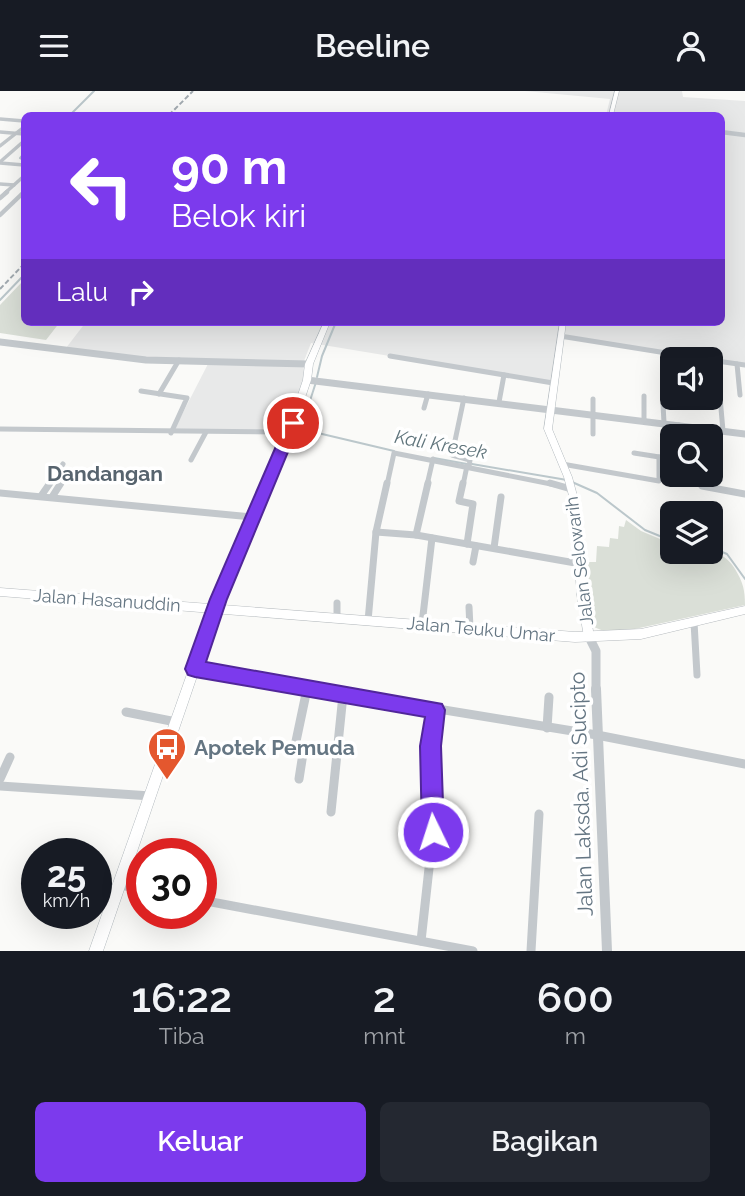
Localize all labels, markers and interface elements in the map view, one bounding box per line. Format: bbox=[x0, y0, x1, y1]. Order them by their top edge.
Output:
icon: menu bbox=[35, 27, 73, 65]
text: Beeline bbox=[315, 27, 430, 64]
icon: person bbox=[672, 27, 710, 65]
text: 90 m bbox=[171, 138, 287, 195]
icon: left bbox=[56, 140, 147, 231]
text: Belok kiri bbox=[171, 197, 306, 234]
icon: right bbox=[122, 273, 160, 311]
text: Lalu bbox=[56, 277, 108, 307]
map controls bbox=[660, 347, 723, 564]
button: sound bbox=[660, 347, 723, 410]
pin bbox=[263, 393, 323, 453]
icon: arrive bbox=[274, 404, 312, 442]
button: search bbox=[660, 424, 723, 487]
water label: Kali Kresek bbox=[393, 425, 489, 463]
district label: Dandangan bbox=[47, 461, 163, 486]
street label: Jalan Selowarih bbox=[561, 495, 597, 627]
button: layers bbox=[660, 501, 723, 564]
street label: Jalan Hasanuddin bbox=[33, 584, 181, 616]
street label: Jalan Teuku Umar bbox=[406, 612, 557, 646]
street label: Jalan Laksda. Adi Sucipto bbox=[564, 671, 598, 917]
bus stop icon: Apotek Pemuda bbox=[146, 726, 188, 781]
place label: Apotek Pemuda bbox=[194, 735, 355, 760]
position arrow bbox=[396, 795, 470, 869]
speed limit sign: 30 bbox=[126, 838, 217, 929]
text: 25 bbox=[47, 854, 86, 895]
text: km/h bbox=[43, 890, 90, 911]
text: 16:22 bbox=[131, 973, 232, 1022]
text: 2 bbox=[373, 973, 396, 1022]
text: 600 bbox=[537, 973, 614, 1022]
text: Tiba bbox=[159, 1022, 205, 1049]
text: mnt bbox=[363, 1022, 405, 1049]
text: m bbox=[565, 1022, 586, 1049]
button: Keluar bbox=[35, 1102, 366, 1182]
button: Bagikan bbox=[380, 1102, 710, 1182]

